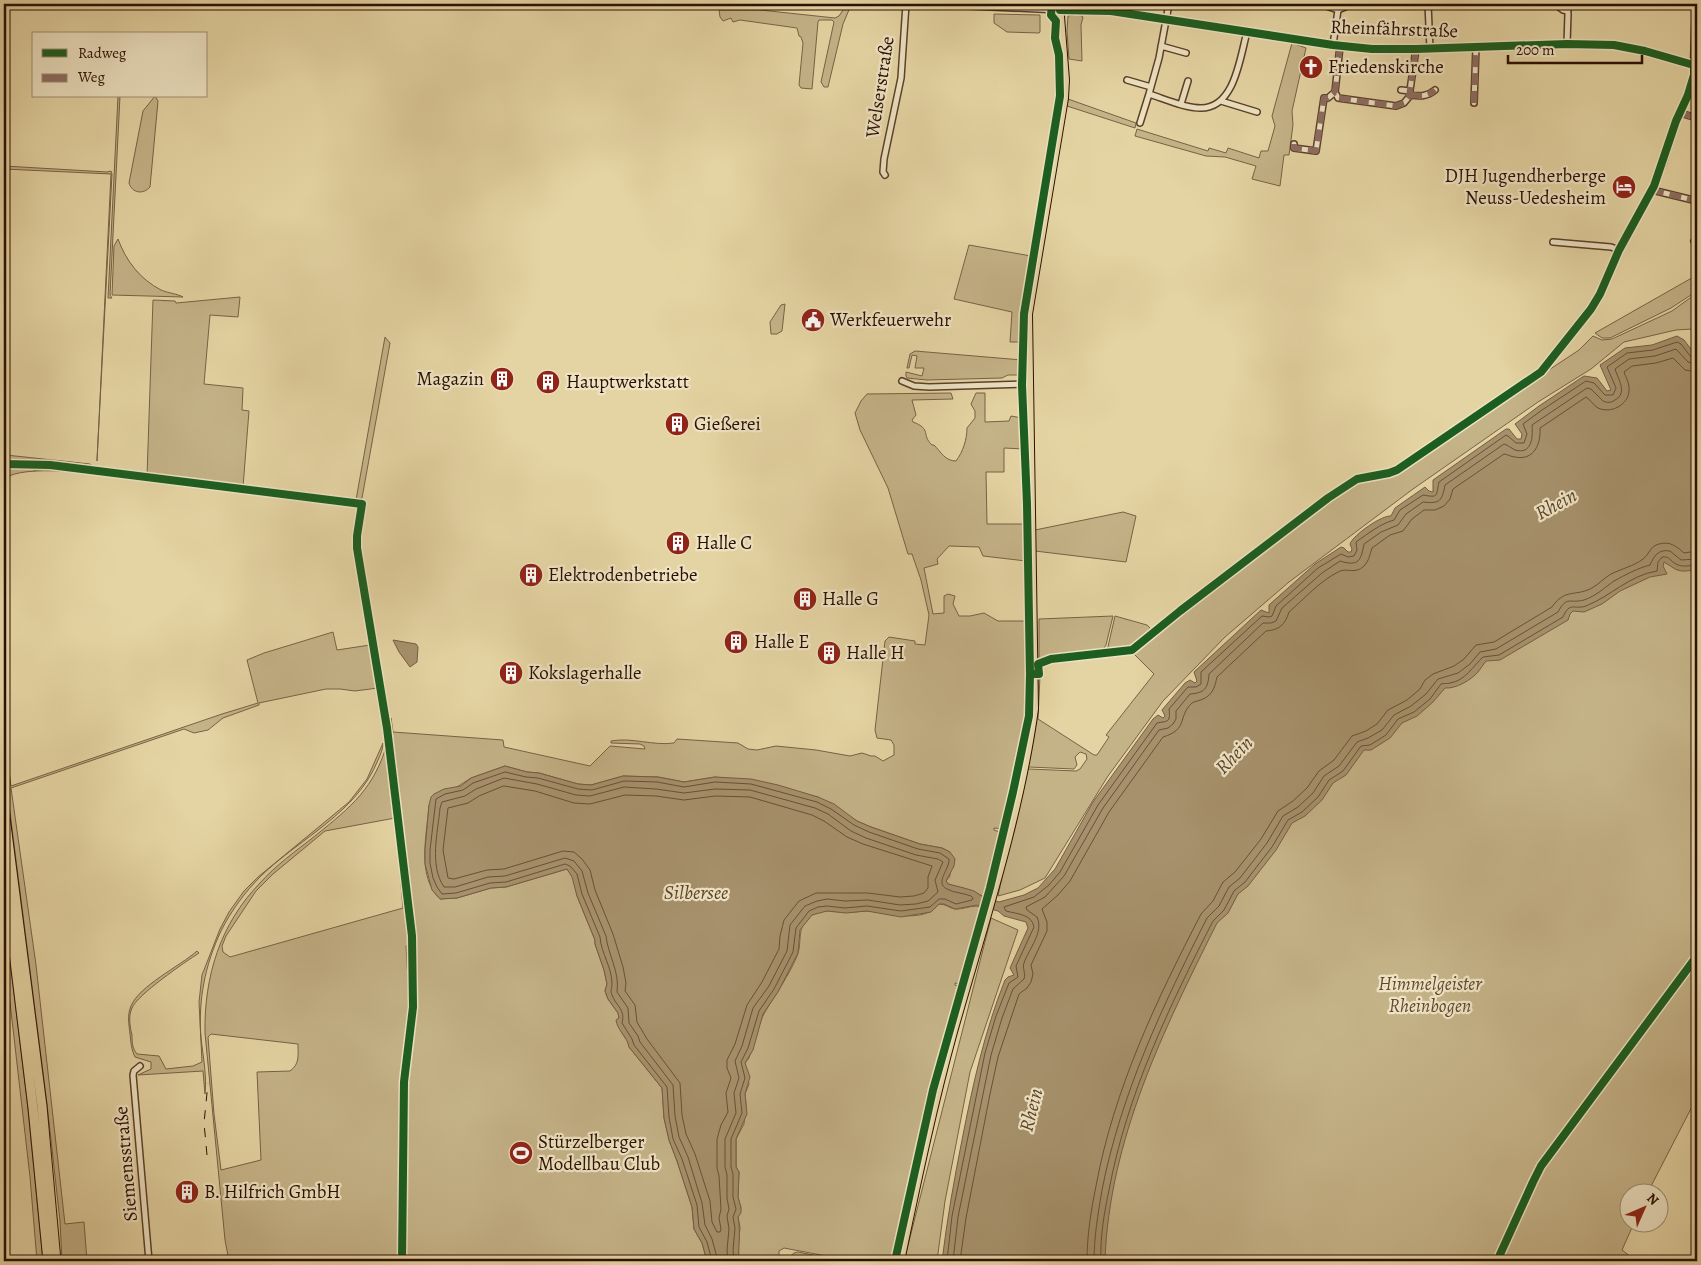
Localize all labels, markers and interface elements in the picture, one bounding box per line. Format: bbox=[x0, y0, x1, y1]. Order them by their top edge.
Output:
street label: Rheinfährstraße bbox=[1330, 14, 1458, 44]
legend bbox=[32, 32, 208, 98]
scale bar bbox=[1508, 32, 1642, 64]
street label: Welserstraße bbox=[859, 34, 901, 141]
text: 200 m bbox=[1516, 40, 1555, 60]
text: Radweg bbox=[78, 43, 127, 63]
church icon: Friedenskirche bbox=[1298, 54, 1324, 80]
place label: Friedenskirche bbox=[1328, 54, 1444, 80]
text: Weg bbox=[77, 67, 105, 87]
place label: DJH Jugendherberge Neuss-Uedesheim bbox=[1445, 163, 1606, 211]
hotel icon: DJH Jugendherberge Neuss-Uedesheim bbox=[1611, 174, 1637, 200]
public building icon: Werkfeuerwehr bbox=[800, 307, 826, 333]
place label: Werkfeuerwehr bbox=[829, 307, 951, 333]
place label: Magazin bbox=[417, 366, 484, 392]
building icon: Magazin bbox=[489, 366, 515, 392]
building icon: Hauptwerkstatt bbox=[535, 369, 561, 395]
place label: Hauptwerkstatt bbox=[566, 369, 689, 395]
building icon: Gießerei bbox=[664, 411, 690, 437]
place label: Gießerei bbox=[694, 411, 761, 437]
water label: Rhein bbox=[1530, 482, 1582, 526]
building icon: Halle C bbox=[665, 530, 691, 556]
place label: Halle C bbox=[696, 530, 752, 556]
building icon: Elektrodenbetriebe bbox=[518, 562, 544, 588]
place label: Elektrodenbetriebe bbox=[548, 562, 698, 588]
building icon: Halle G bbox=[792, 586, 818, 612]
place label: Halle G bbox=[822, 586, 879, 612]
building icon: Halle E bbox=[723, 629, 749, 655]
place label: Halle E bbox=[754, 629, 810, 655]
building icon: Halle H bbox=[816, 640, 842, 666]
place label: Halle H bbox=[846, 640, 905, 666]
building icon: Kokslagerhalle bbox=[498, 660, 524, 686]
place label: Kokslagerhalle bbox=[528, 660, 642, 686]
water label: Rhein bbox=[1209, 730, 1259, 780]
water label: Silbersee bbox=[664, 879, 728, 906]
park label: Himmelgeister Rheinbogen bbox=[1378, 971, 1483, 1019]
water label: Rhein bbox=[1013, 1085, 1049, 1134]
street label: Siemensstraße bbox=[108, 1105, 144, 1223]
place label: Stürzelberger Modellbau Club bbox=[538, 1129, 660, 1177]
sports icon: Stürzelberger Modellbau Club bbox=[508, 1140, 534, 1166]
building icon: B. Hilfrich GmbH bbox=[174, 1179, 200, 1205]
place label: B. Hilfrich GmbH bbox=[204, 1179, 340, 1205]
north arrow bbox=[1618, 1182, 1668, 1232]
text: N bbox=[1643, 1189, 1663, 1209]

